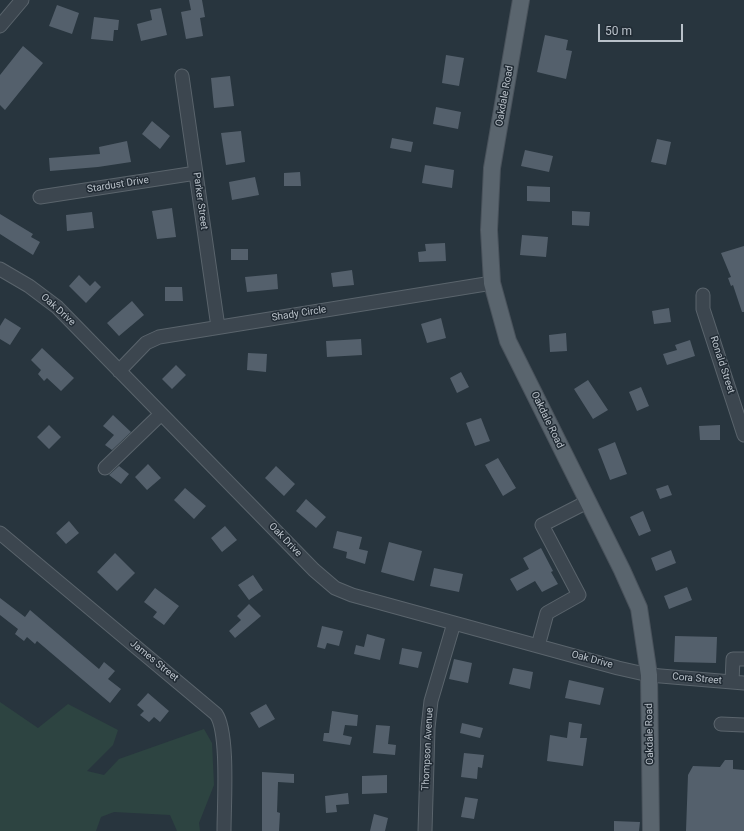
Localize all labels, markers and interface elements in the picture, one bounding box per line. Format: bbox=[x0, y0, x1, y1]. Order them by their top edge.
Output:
scale bar bbox=[600, 16, 685, 42]
text: 50 m bbox=[605, 24, 632, 38]
street label: Oakdale Road bbox=[494, 65, 516, 127]
street label: Parker Street bbox=[190, 172, 210, 230]
street label: Stardust Drive bbox=[86, 174, 150, 196]
street label: Oak Drive bbox=[38, 291, 78, 329]
street label: Shady Circle bbox=[271, 304, 327, 324]
street label: Ronald Street bbox=[707, 335, 737, 395]
street label: Oakdale Road bbox=[528, 390, 566, 450]
street label: Oak Drive bbox=[266, 521, 304, 559]
street label: James Street bbox=[127, 638, 181, 684]
street label: Oak Drive bbox=[570, 649, 614, 671]
street label: Cora Street bbox=[672, 671, 722, 687]
street label: Oakdale Road bbox=[643, 703, 657, 765]
street label: Thompson Avenue bbox=[420, 707, 436, 791]

